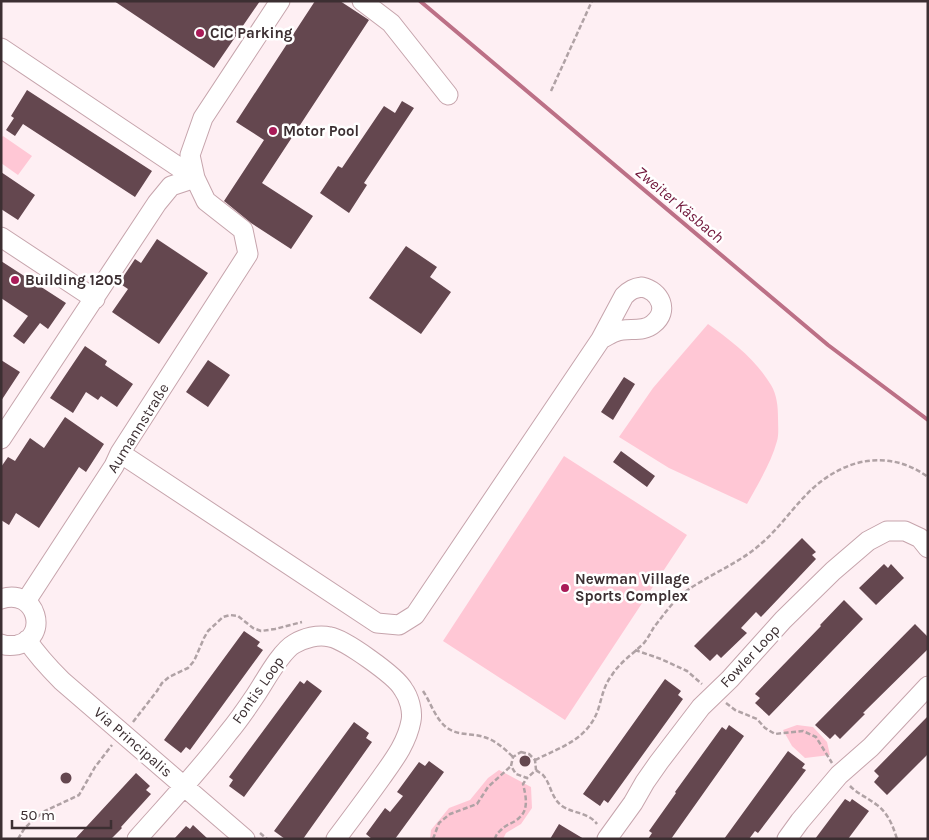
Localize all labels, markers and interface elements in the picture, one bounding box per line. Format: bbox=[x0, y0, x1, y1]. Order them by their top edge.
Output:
place label: CIC Parking bbox=[210, 24, 293, 42]
marker: CIC Parking bbox=[194, 27, 206, 39]
place label: Motor Pool bbox=[283, 122, 359, 140]
marker: Motor Pool bbox=[267, 125, 279, 137]
water label: Zweiter Käsbach bbox=[632, 162, 728, 247]
place label: Building 1205 bbox=[25, 271, 123, 289]
marker: Building 1205 bbox=[9, 274, 21, 286]
street label: Aumannstraße bbox=[103, 380, 173, 476]
place label: Newman Village Sports Complex bbox=[575, 570, 690, 605]
marker: Newman Village Sports Complex bbox=[559, 582, 571, 594]
street label: Fowler Loop bbox=[716, 621, 784, 691]
street label: Fontis Loop bbox=[228, 653, 288, 727]
street label: Via Principalis bbox=[90, 703, 176, 781]
scale bar bbox=[12, 798, 111, 830]
text: 50 m bbox=[20, 806, 55, 824]

